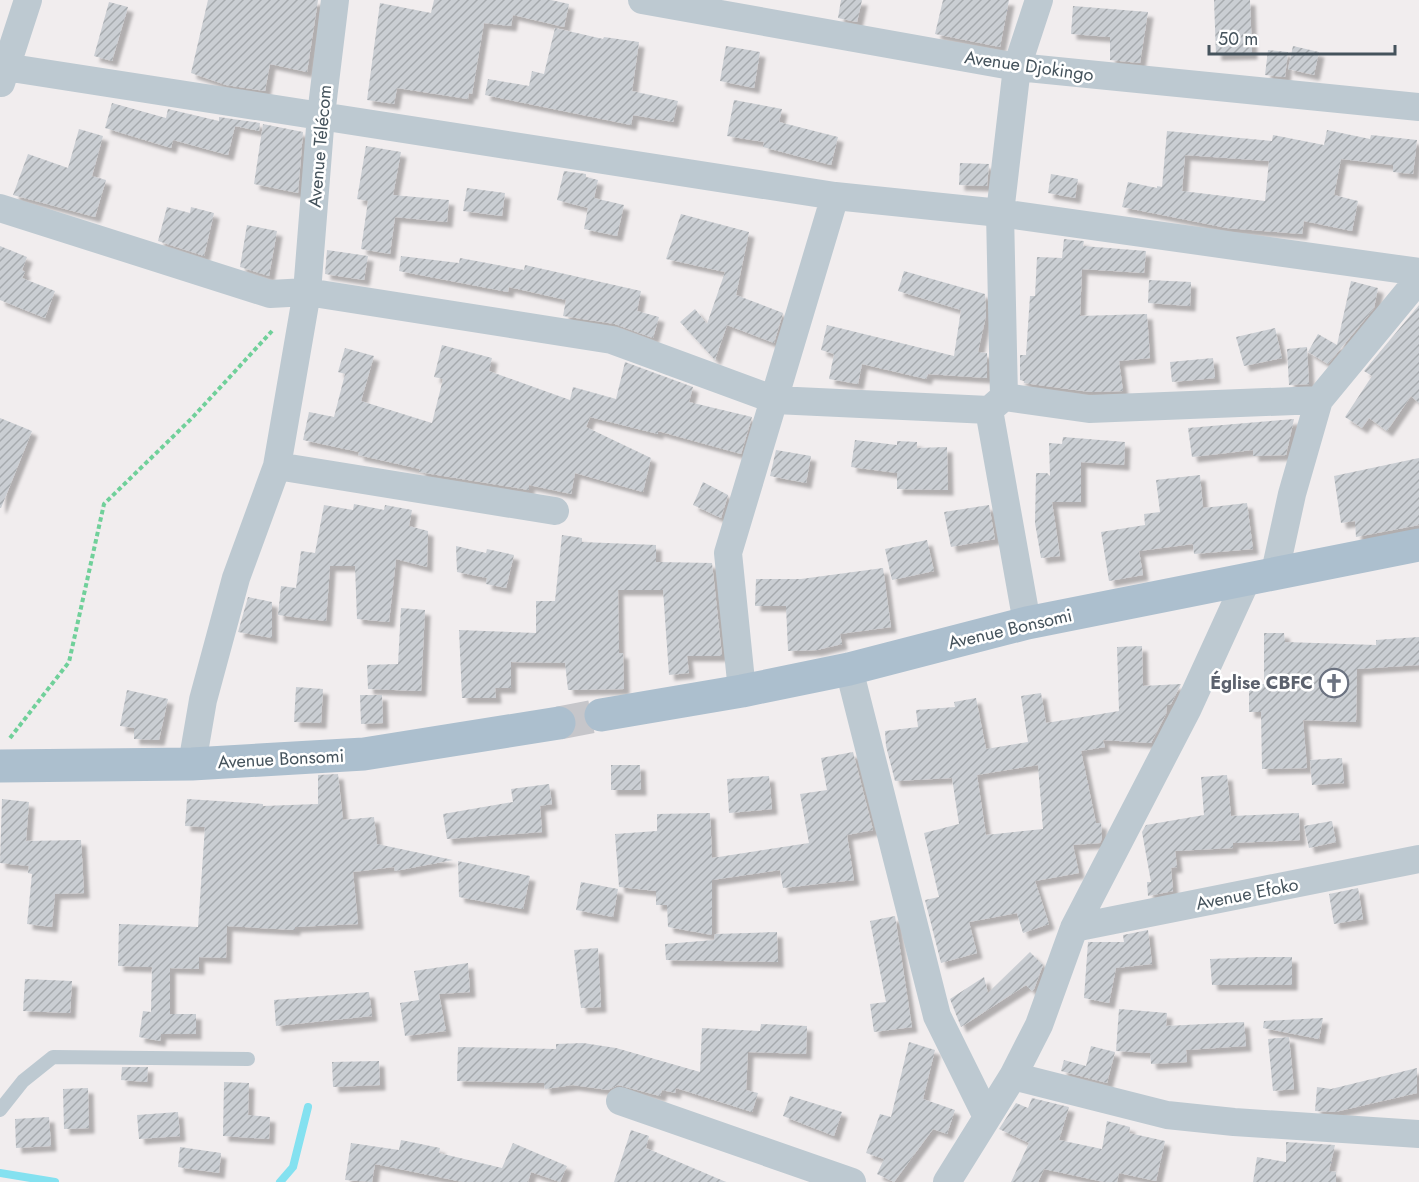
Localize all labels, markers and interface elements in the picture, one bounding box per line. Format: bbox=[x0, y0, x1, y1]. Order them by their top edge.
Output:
scale bar bbox=[1209, 18, 1395, 56]
text: 50 m bbox=[1218, 26, 1258, 52]
street label: Avenue Djokingo bbox=[963, 44, 1095, 88]
street label: Avenue Télécom bbox=[302, 83, 338, 209]
street label: Avenue Bonsomi bbox=[945, 602, 1075, 656]
church icon: Église CBFC bbox=[1318, 667, 1350, 699]
place label: Église CBFC bbox=[1210, 670, 1313, 696]
street label: Avenue Bonsomi bbox=[217, 743, 345, 775]
street label: Avenue Efoko bbox=[1194, 871, 1301, 917]

